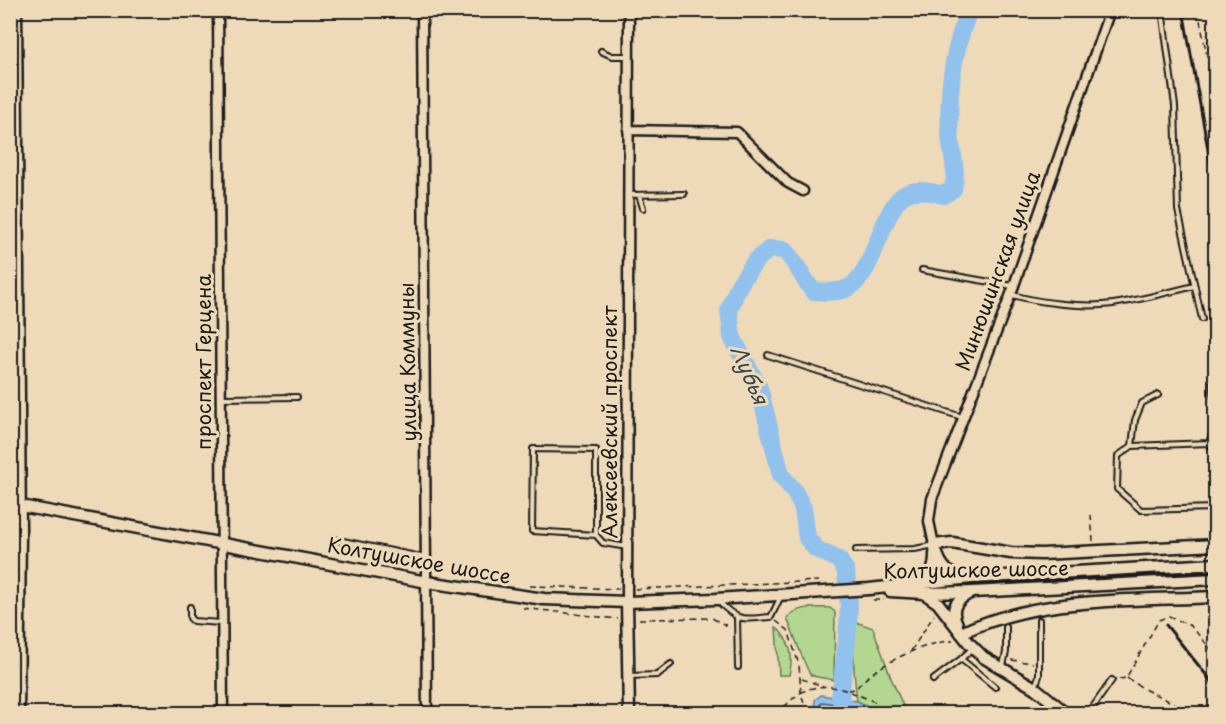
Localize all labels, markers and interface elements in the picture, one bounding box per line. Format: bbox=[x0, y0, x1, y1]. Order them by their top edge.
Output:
street label: Минюшинская улица bbox=[947, 166, 1047, 375]
street label: проспект Герцена bbox=[188, 274, 218, 450]
street label: улица Коммуны bbox=[391, 282, 423, 442]
street label: Алексеевский проспект bbox=[594, 305, 624, 539]
water label: Лубья bbox=[724, 339, 779, 411]
street label: Колтушское шоссе bbox=[325, 529, 513, 591]
street label: Колтушское шоссе bbox=[883, 552, 1069, 586]

